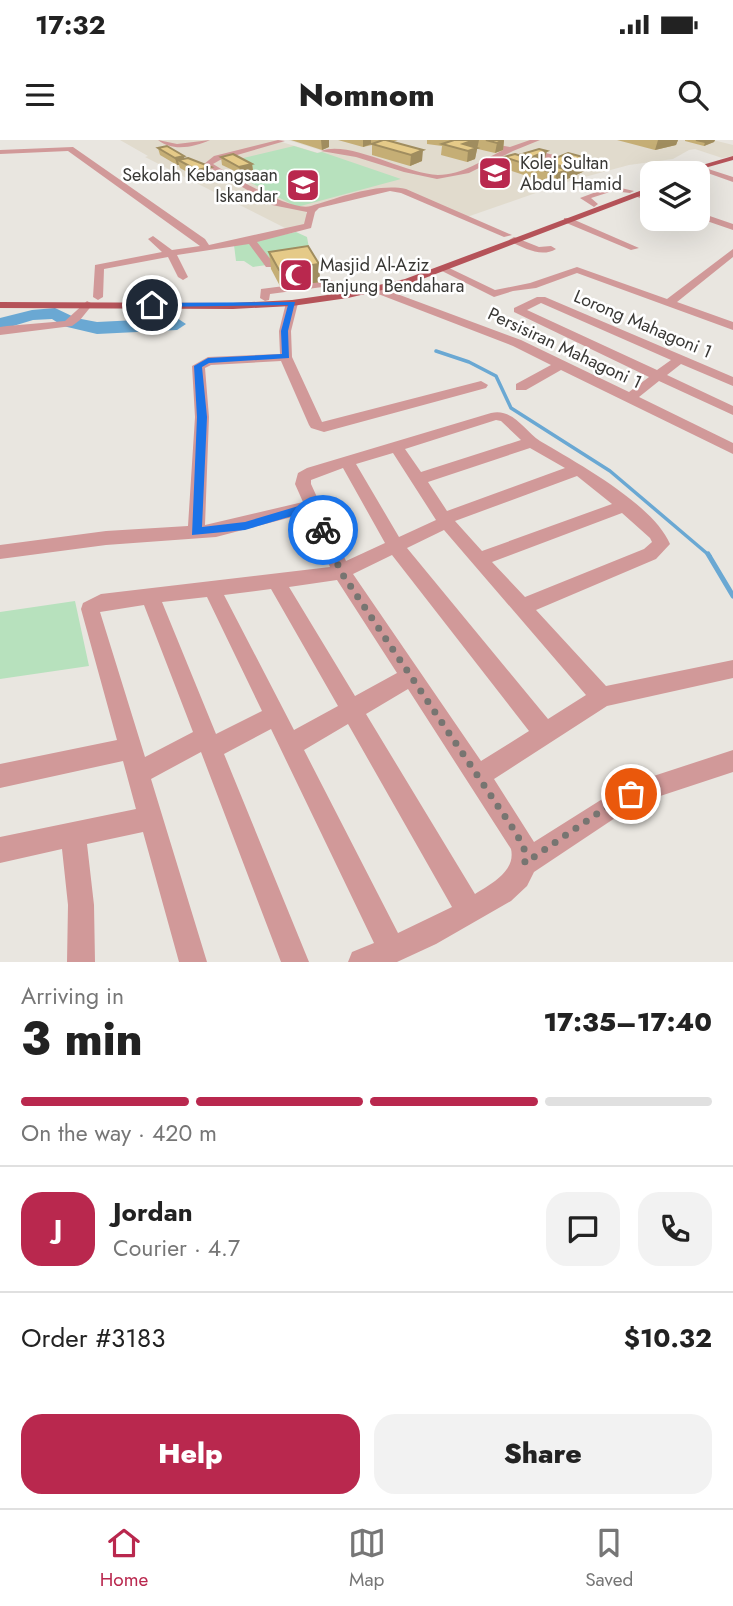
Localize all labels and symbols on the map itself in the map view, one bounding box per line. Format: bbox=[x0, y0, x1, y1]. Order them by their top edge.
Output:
place label: Kolej Sultan Abdul Hamid bbox=[520, 150, 622, 197]
school or university icon: Kolej Sultan Abdul Hamid bbox=[476, 154, 514, 192]
place label: Sekolah Kebangsaan Iskandar bbox=[122, 162, 279, 209]
school or university icon: Sekolah Kebangsaan Iskandar bbox=[284, 166, 322, 204]
place label: Masjid Al-Aziz Tanjung Bendahara bbox=[320, 252, 464, 299]
mosque icon: Masjid Al-Aziz Tanjung Bendahara bbox=[277, 256, 315, 294]
pin bbox=[122, 275, 182, 335]
street label: Lorong Mahagoni 1 bbox=[570, 283, 716, 365]
street label: Persisiran Mahagoni 1 bbox=[484, 301, 646, 395]
courier bbox=[288, 495, 358, 565]
pin bbox=[601, 764, 661, 824]

